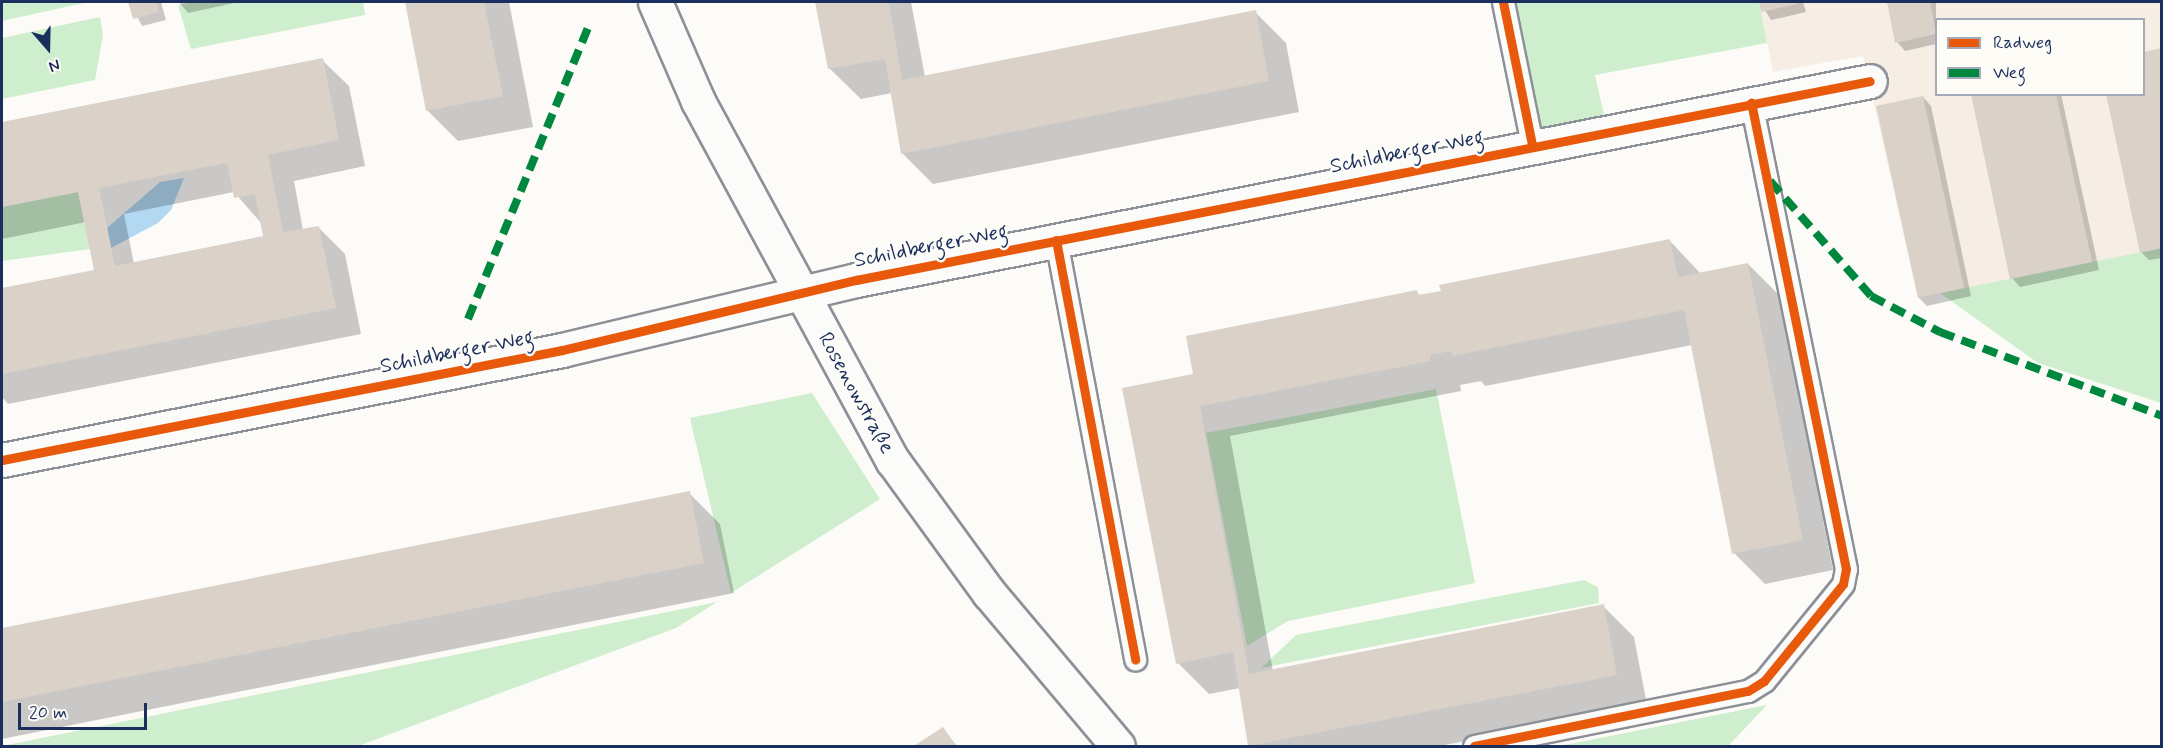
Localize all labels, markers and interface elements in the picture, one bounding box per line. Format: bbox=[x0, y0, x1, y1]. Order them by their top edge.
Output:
north arrow bbox=[18, 18, 78, 78]
legend bbox=[1935, 18, 2145, 96]
text: Radweg bbox=[1993, 31, 2052, 55]
text: N bbox=[46, 54, 63, 77]
text: Weg bbox=[1993, 61, 2026, 85]
street label: Schildberger Weg bbox=[1328, 125, 1486, 179]
street label: Schildberger Weg bbox=[852, 219, 1010, 273]
street label: Schildberger Weg bbox=[378, 325, 536, 379]
street label: Rosenowstraße bbox=[812, 328, 900, 458]
scale bar bbox=[21, 691, 150, 729]
text: 20 m bbox=[29, 701, 67, 725]

